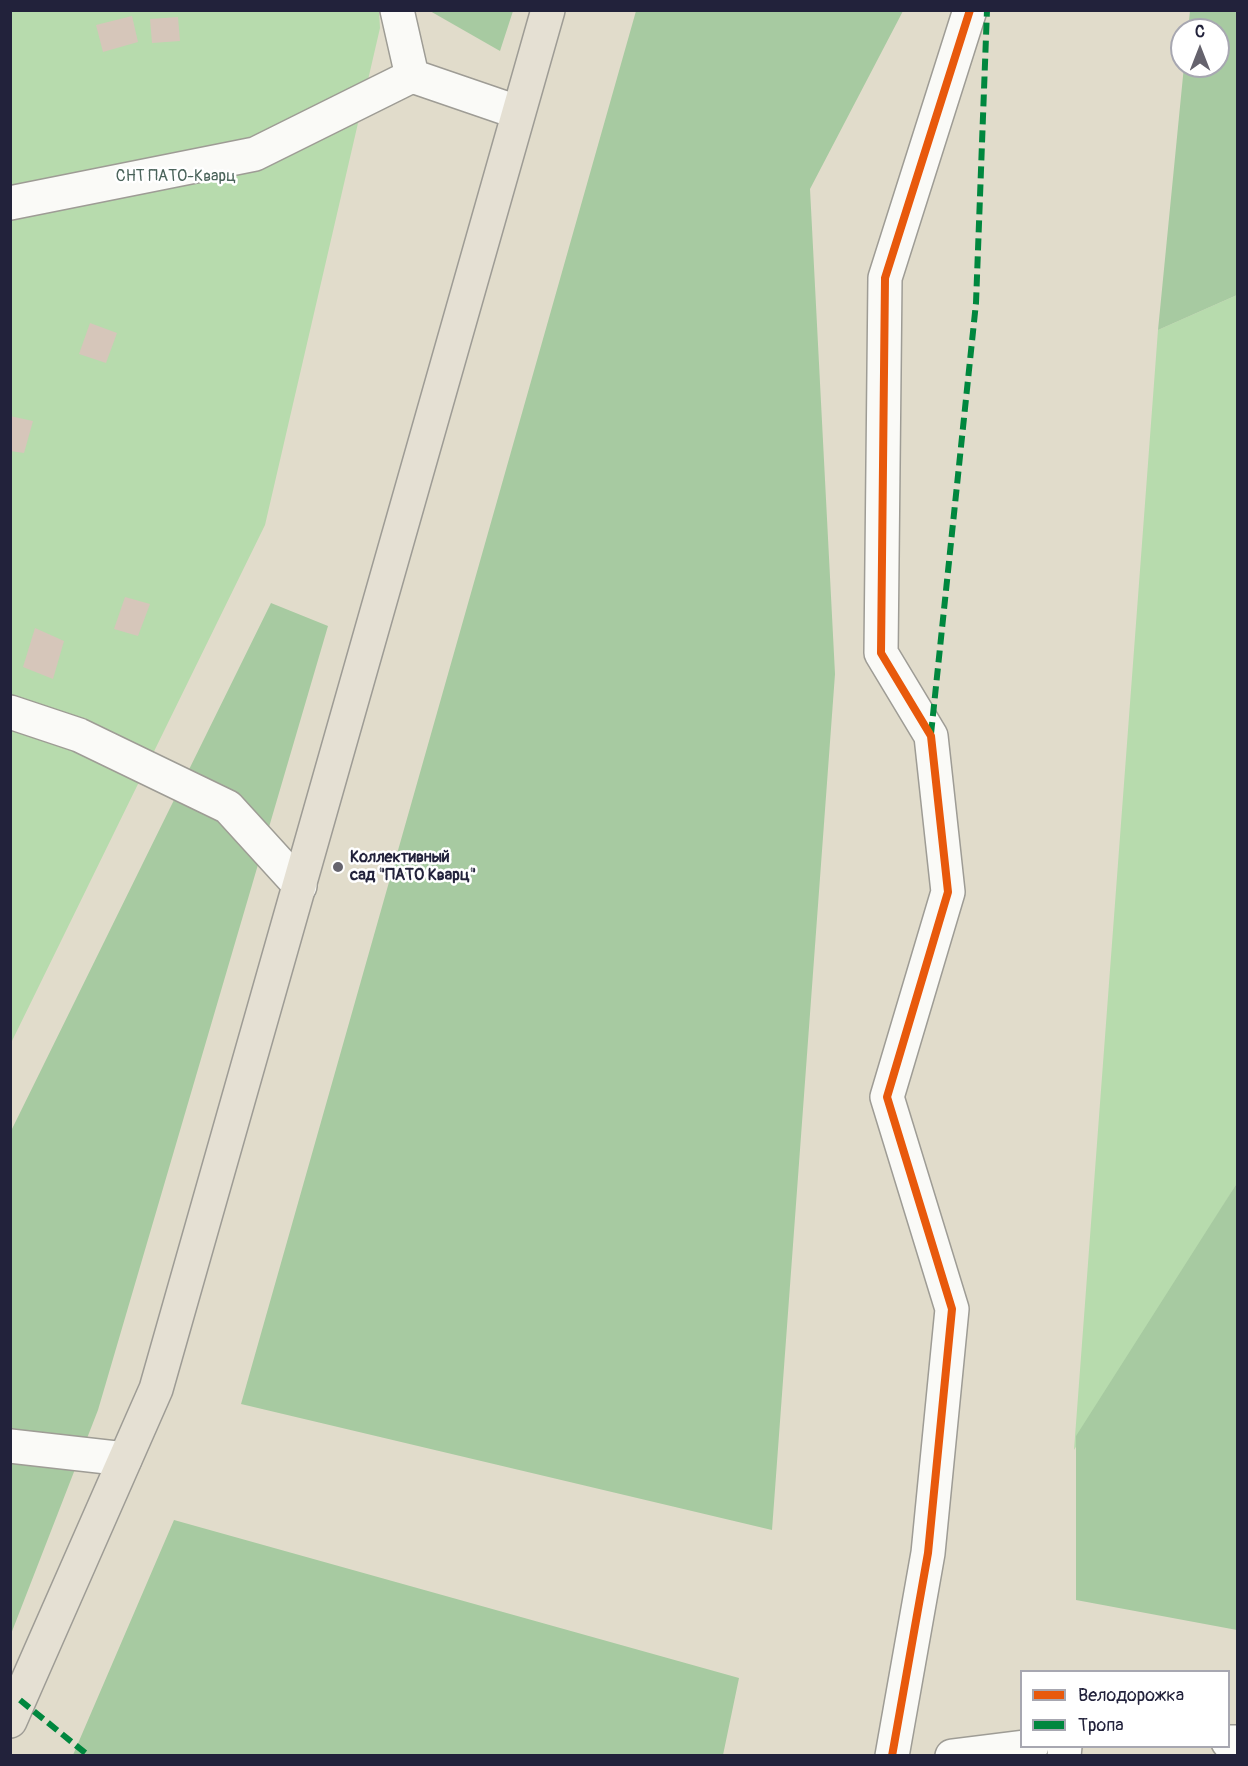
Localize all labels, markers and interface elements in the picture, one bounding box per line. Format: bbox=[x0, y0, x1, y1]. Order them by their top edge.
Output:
north arrow bbox=[1170, 18, 1230, 78]
text: С bbox=[1195, 22, 1205, 42]
park label: СНТ ПАТО-Кварц bbox=[116, 167, 236, 187]
place label: Коллективный сад "ПАТО Кварц" bbox=[350, 848, 476, 886]
marker: Коллективный сад "ПАТО Кварц" bbox=[331, 860, 345, 874]
legend bbox=[1020, 1670, 1230, 1748]
text: Велодорожка bbox=[1078, 1684, 1184, 1707]
text: Тропа bbox=[1078, 1714, 1124, 1737]

